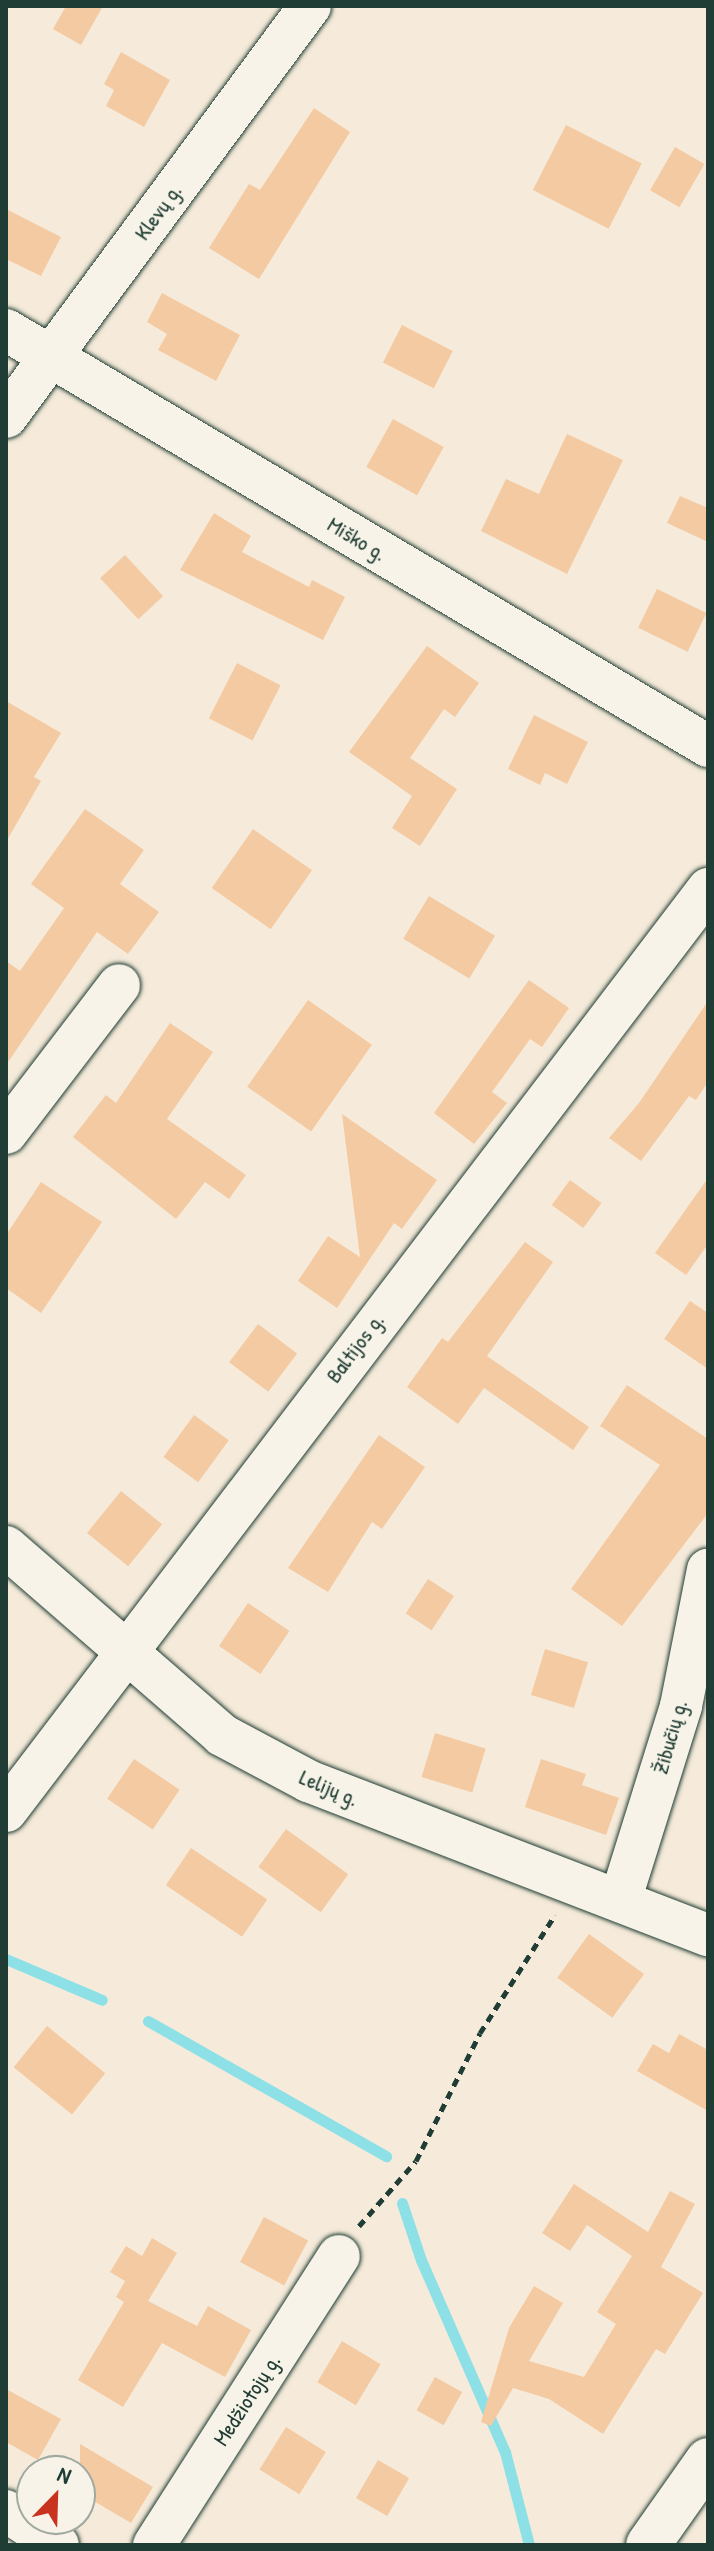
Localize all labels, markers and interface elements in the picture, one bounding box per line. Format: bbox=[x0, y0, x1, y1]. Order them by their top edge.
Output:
street label: Klevų g. bbox=[129, 179, 187, 245]
street label: Miško g. bbox=[323, 511, 391, 567]
street label: Baltijos g. bbox=[320, 1308, 390, 1388]
street label: Žibučių g. bbox=[647, 1697, 693, 1777]
street label: Lelijų g. bbox=[296, 1764, 362, 1812]
street label: Medžiotojų g. bbox=[208, 2349, 286, 2451]
north arrow bbox=[16, 2455, 96, 2535]
text: N bbox=[53, 2459, 76, 2491]

